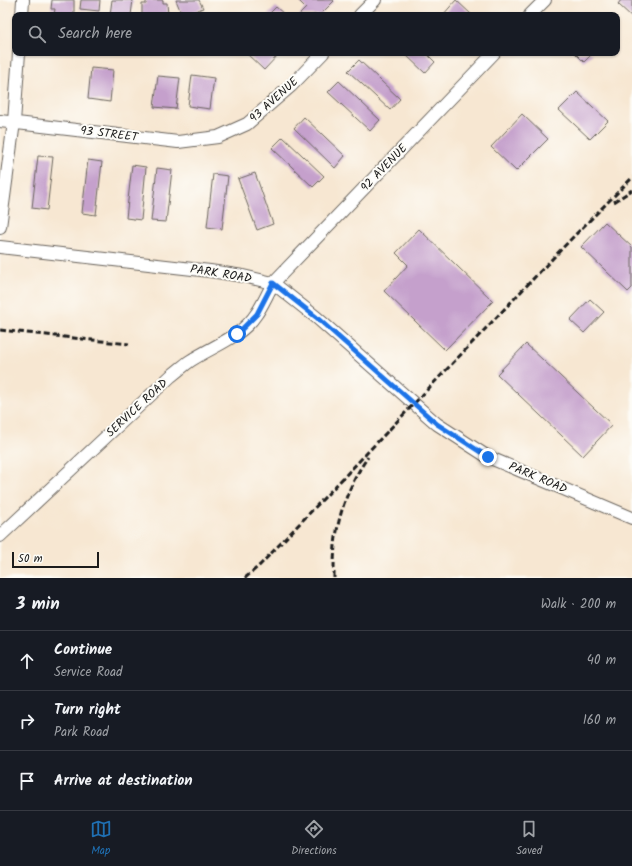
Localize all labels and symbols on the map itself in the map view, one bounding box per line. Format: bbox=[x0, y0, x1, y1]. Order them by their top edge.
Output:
street label: 93 AVENUE bbox=[245, 72, 304, 127]
street label: 93 STREET bbox=[79, 121, 140, 147]
street label: 92 AVENUE bbox=[356, 139, 413, 196]
street label: PARK ROAD bbox=[189, 260, 253, 288]
route start bbox=[228, 325, 246, 343]
street label: SERVICE ROAD bbox=[102, 374, 173, 442]
route end bbox=[479, 448, 497, 466]
street label: PARK ROAD bbox=[506, 457, 571, 499]
scale bar bbox=[12, 550, 99, 569]

